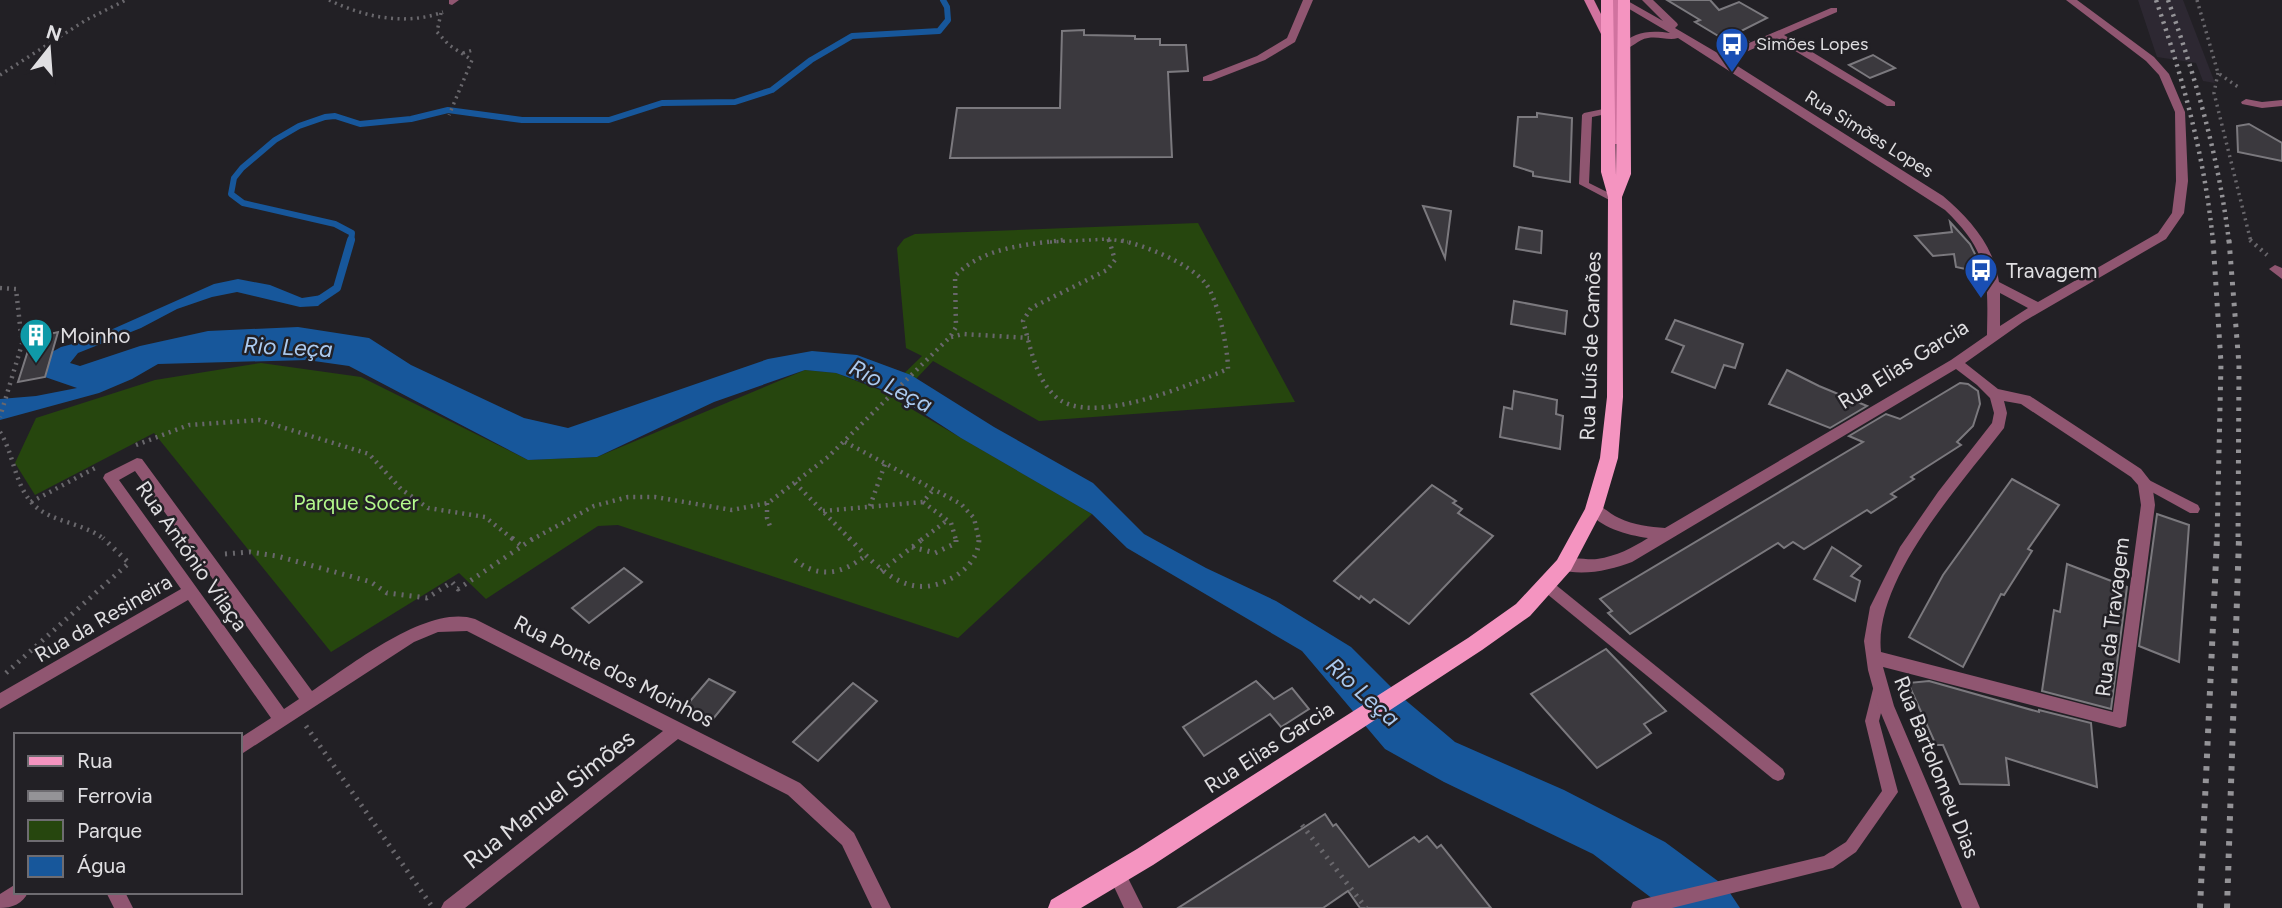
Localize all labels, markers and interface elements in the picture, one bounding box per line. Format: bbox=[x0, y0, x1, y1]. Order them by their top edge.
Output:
north arrow bbox=[14, 14, 84, 84]
text: N bbox=[43, 20, 64, 46]
bus stop icon: Simões Lopes bbox=[1713, 25, 1751, 74]
place label: Simões Lopes bbox=[1756, 33, 1868, 55]
street label: Rua Simões Lopes bbox=[1801, 86, 1937, 182]
street label: Rua Luís de Camões bbox=[1574, 251, 1606, 441]
bus stop icon: Travagem bbox=[1962, 251, 2000, 300]
place label: Travagem bbox=[2006, 258, 2097, 283]
street label: Rua Elias Garcia bbox=[1833, 314, 1973, 414]
building icon: Moinho bbox=[17, 316, 55, 365]
place label: Moinho bbox=[60, 323, 130, 348]
water label: Rio Leça bbox=[243, 331, 333, 363]
water label: Rio Leça bbox=[845, 353, 937, 419]
street label: Rua António Vilaça bbox=[131, 476, 253, 636]
park label: Parque Socer bbox=[293, 490, 419, 515]
street label: Rua da Travagem bbox=[2090, 536, 2134, 698]
street label: Rua da Resineira bbox=[30, 569, 176, 667]
street label: Rua Ponte dos Moinhos bbox=[510, 610, 718, 732]
water label: Rio Leça bbox=[1320, 652, 1406, 732]
street label: Rua Bartolomeu Dias bbox=[1889, 672, 1985, 862]
street label: Rua Elias Garcia bbox=[1200, 696, 1338, 798]
street label: Rua Manuel Simões bbox=[458, 723, 640, 875]
legend bbox=[14, 733, 242, 894]
text: Rua bbox=[77, 748, 113, 773]
text: Ferrovia bbox=[77, 783, 152, 808]
text: Parque bbox=[77, 818, 142, 843]
text: Água bbox=[77, 853, 126, 878]

